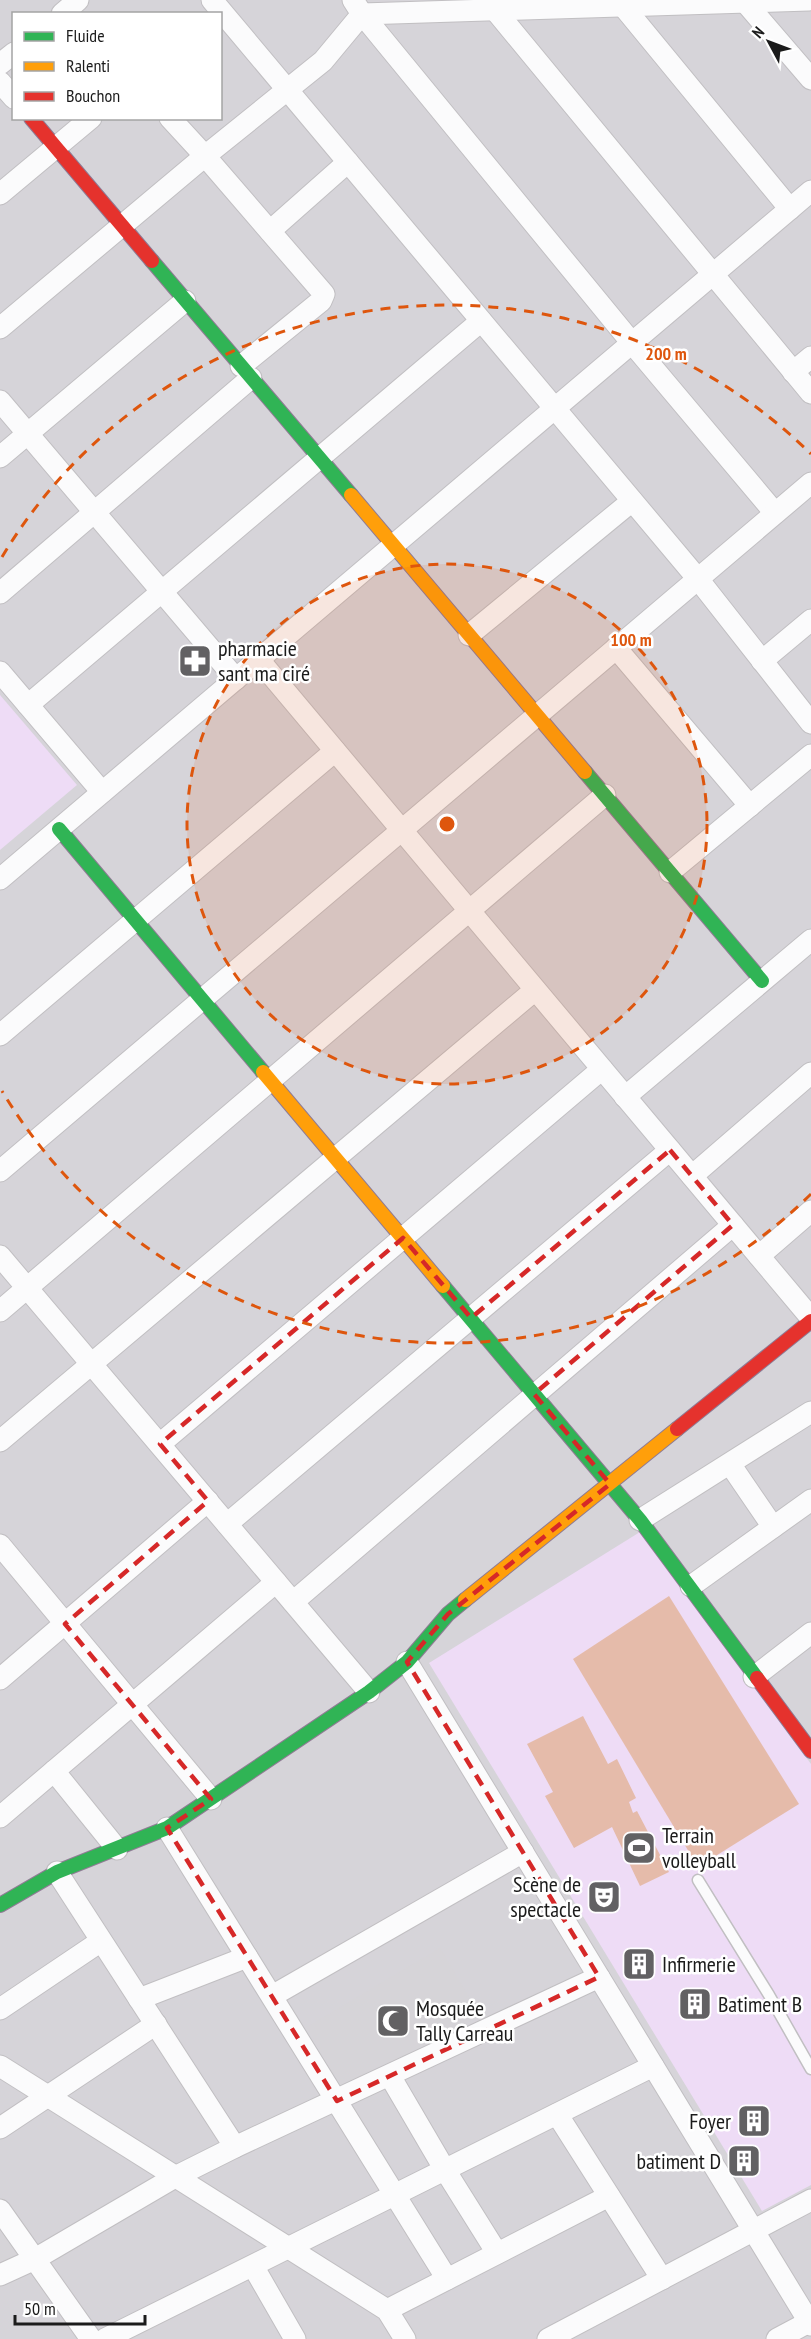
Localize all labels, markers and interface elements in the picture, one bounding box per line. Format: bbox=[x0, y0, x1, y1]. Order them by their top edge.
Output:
legend bbox=[12, 12, 222, 120]
north arrow bbox=[739, 12, 799, 72]
text: N bbox=[747, 22, 768, 42]
text: Fluide bbox=[66, 24, 105, 47]
text: Ralenti bbox=[66, 54, 110, 77]
text: Bouchon bbox=[66, 84, 120, 107]
text: 200 m bbox=[645, 342, 687, 365]
text: 100 m bbox=[610, 628, 652, 651]
place label: pharmacie sant ma ciré bbox=[218, 634, 310, 687]
pharmacy icon: pharmacie sant ma ciré bbox=[177, 643, 213, 679]
centre of rings bbox=[437, 814, 457, 834]
place label: Terrain volleyball bbox=[662, 1821, 737, 1874]
sports icon: Terrain volleyball bbox=[621, 1830, 657, 1866]
place label: Scène de spectacle bbox=[510, 1870, 581, 1923]
theatre icon: Scène de spectacle bbox=[586, 1879, 622, 1915]
building icon: Infirmerie bbox=[621, 1946, 657, 1982]
place label: Infirmerie bbox=[662, 1950, 736, 1978]
building icon: Batiment B bbox=[677, 1986, 713, 2022]
place label: Batiment B bbox=[718, 1990, 802, 2018]
place label: Mosquée Tally Carreau bbox=[416, 1994, 513, 2047]
mosque icon: Mosquée Tally Carreau bbox=[375, 2003, 411, 2039]
building icon: Foyer bbox=[736, 2103, 772, 2139]
place label: Foyer bbox=[689, 2107, 731, 2135]
building icon: batiment D bbox=[726, 2143, 762, 2179]
place label: batiment D bbox=[636, 2147, 721, 2175]
scale bar bbox=[15, 2288, 146, 2326]
text: 50 m bbox=[24, 2297, 56, 2320]

